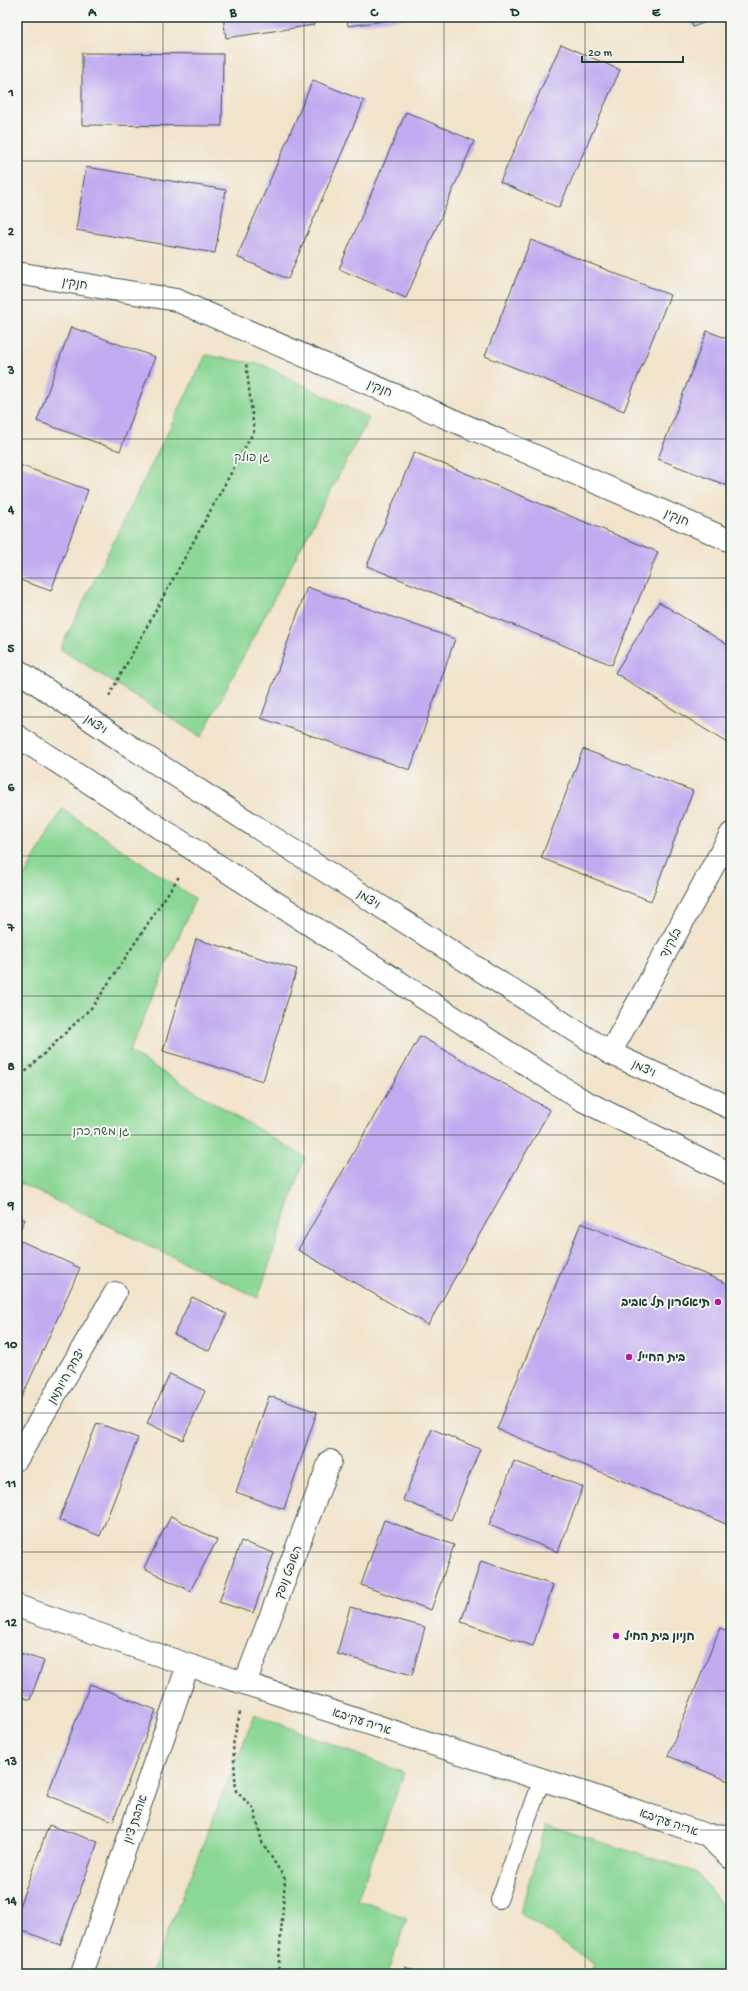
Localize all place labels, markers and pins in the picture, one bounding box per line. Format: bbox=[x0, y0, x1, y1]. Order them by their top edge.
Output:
place label: תיאטרון תל אביב bbox=[621, 1295, 710, 1311]
marker: תיאטרון תל אביב bbox=[713, 1297, 723, 1307]
place label: בית החייל bbox=[637, 1351, 685, 1366]
marker: בית החייל bbox=[624, 1352, 634, 1362]
place label: חניון בית החיל bbox=[624, 1630, 695, 1645]
marker: חניון בית החיל bbox=[611, 1631, 621, 1641]

